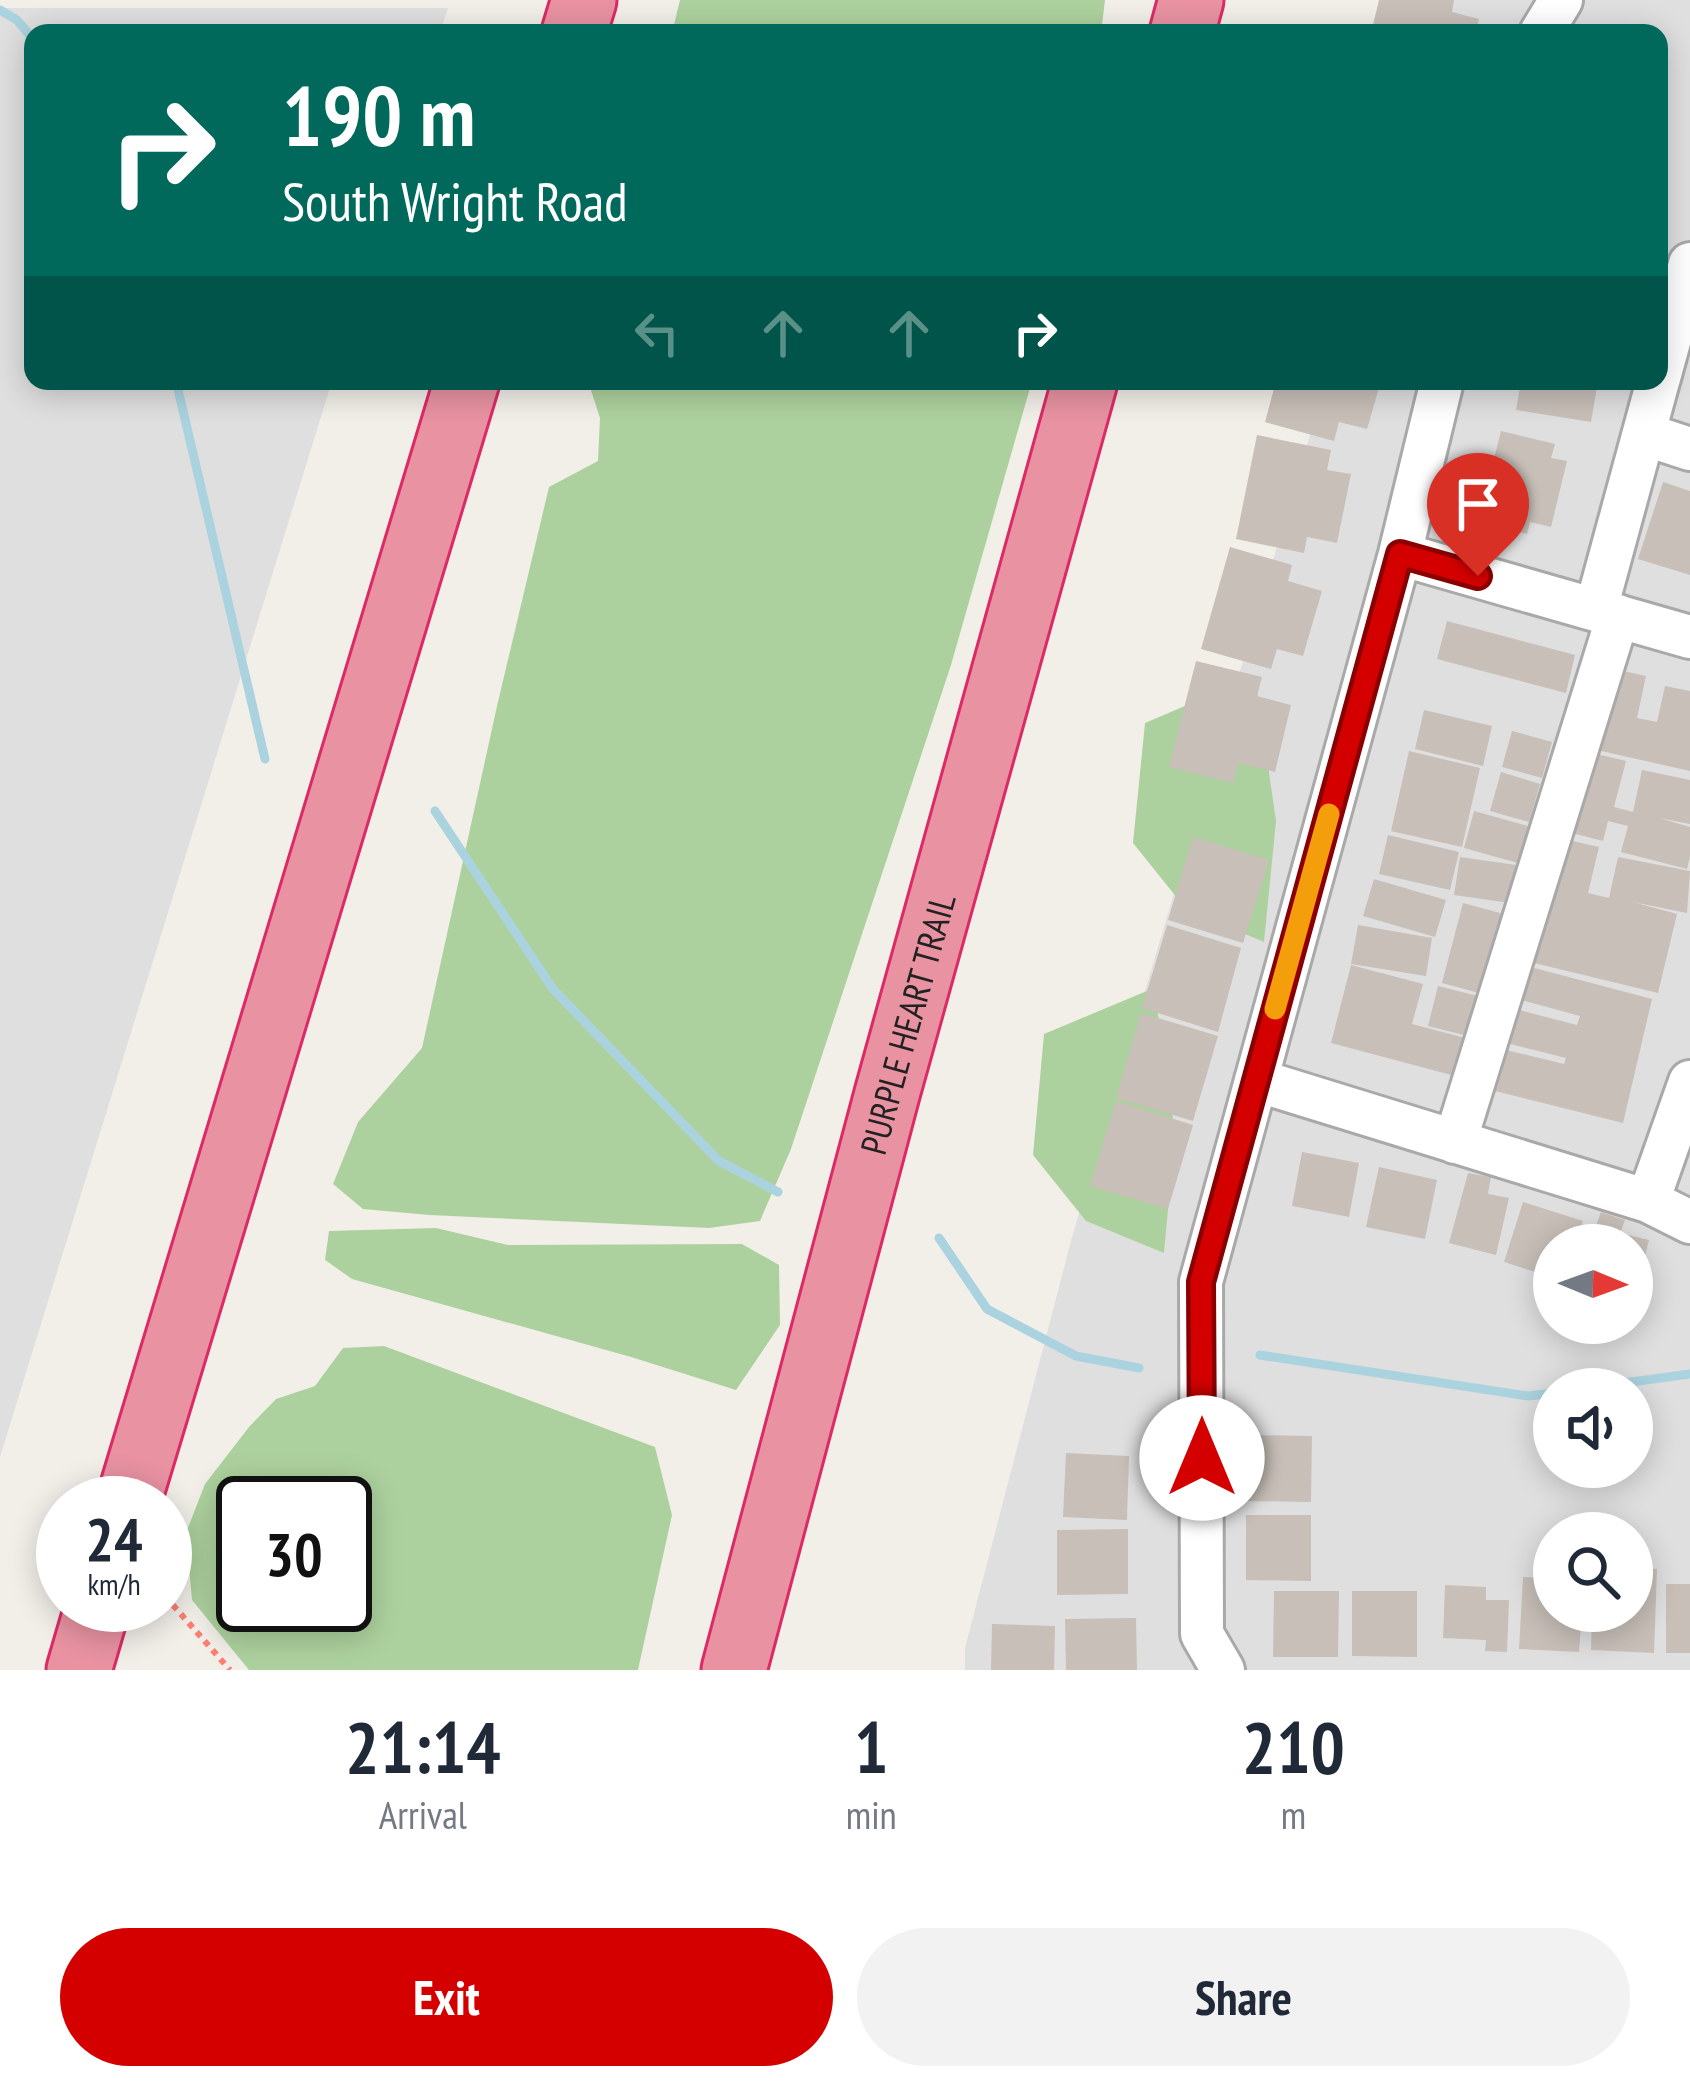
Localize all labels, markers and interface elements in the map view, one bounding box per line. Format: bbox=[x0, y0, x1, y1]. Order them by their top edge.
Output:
text: 190 m bbox=[282, 60, 475, 169]
icon: right bbox=[84, 72, 240, 228]
text: South Wright Road bbox=[282, 166, 628, 236]
icon: left bbox=[624, 300, 690, 366]
icon: ahead bbox=[750, 300, 816, 366]
icon: ahead bbox=[876, 300, 942, 366]
icon: right bbox=[1002, 300, 1068, 366]
pin bbox=[1427, 453, 1529, 576]
icon: arrive bbox=[1445, 471, 1511, 537]
street label: PURPLE HEART TRAIL bbox=[849, 888, 965, 1159]
north arrow bbox=[1533, 1224, 1653, 1344]
map controls bbox=[1533, 1224, 1653, 1632]
button: sound bbox=[1533, 1368, 1653, 1488]
position arrow bbox=[1139, 1395, 1265, 1521]
speed limit sign: 30 bbox=[216, 1476, 372, 1632]
text: 24 bbox=[85, 1500, 143, 1578]
button: search bbox=[1533, 1512, 1653, 1632]
text: km/h bbox=[87, 1564, 141, 1603]
text: 21:14 bbox=[345, 1700, 501, 1793]
text: 1 bbox=[854, 1700, 888, 1793]
text: 210 bbox=[1242, 1700, 1345, 1793]
text: Arrival bbox=[379, 1789, 467, 1840]
text: min bbox=[846, 1789, 897, 1840]
text: m bbox=[1281, 1789, 1306, 1840]
button: Exit bbox=[60, 1928, 833, 2066]
button: Share bbox=[857, 1928, 1630, 2066]

